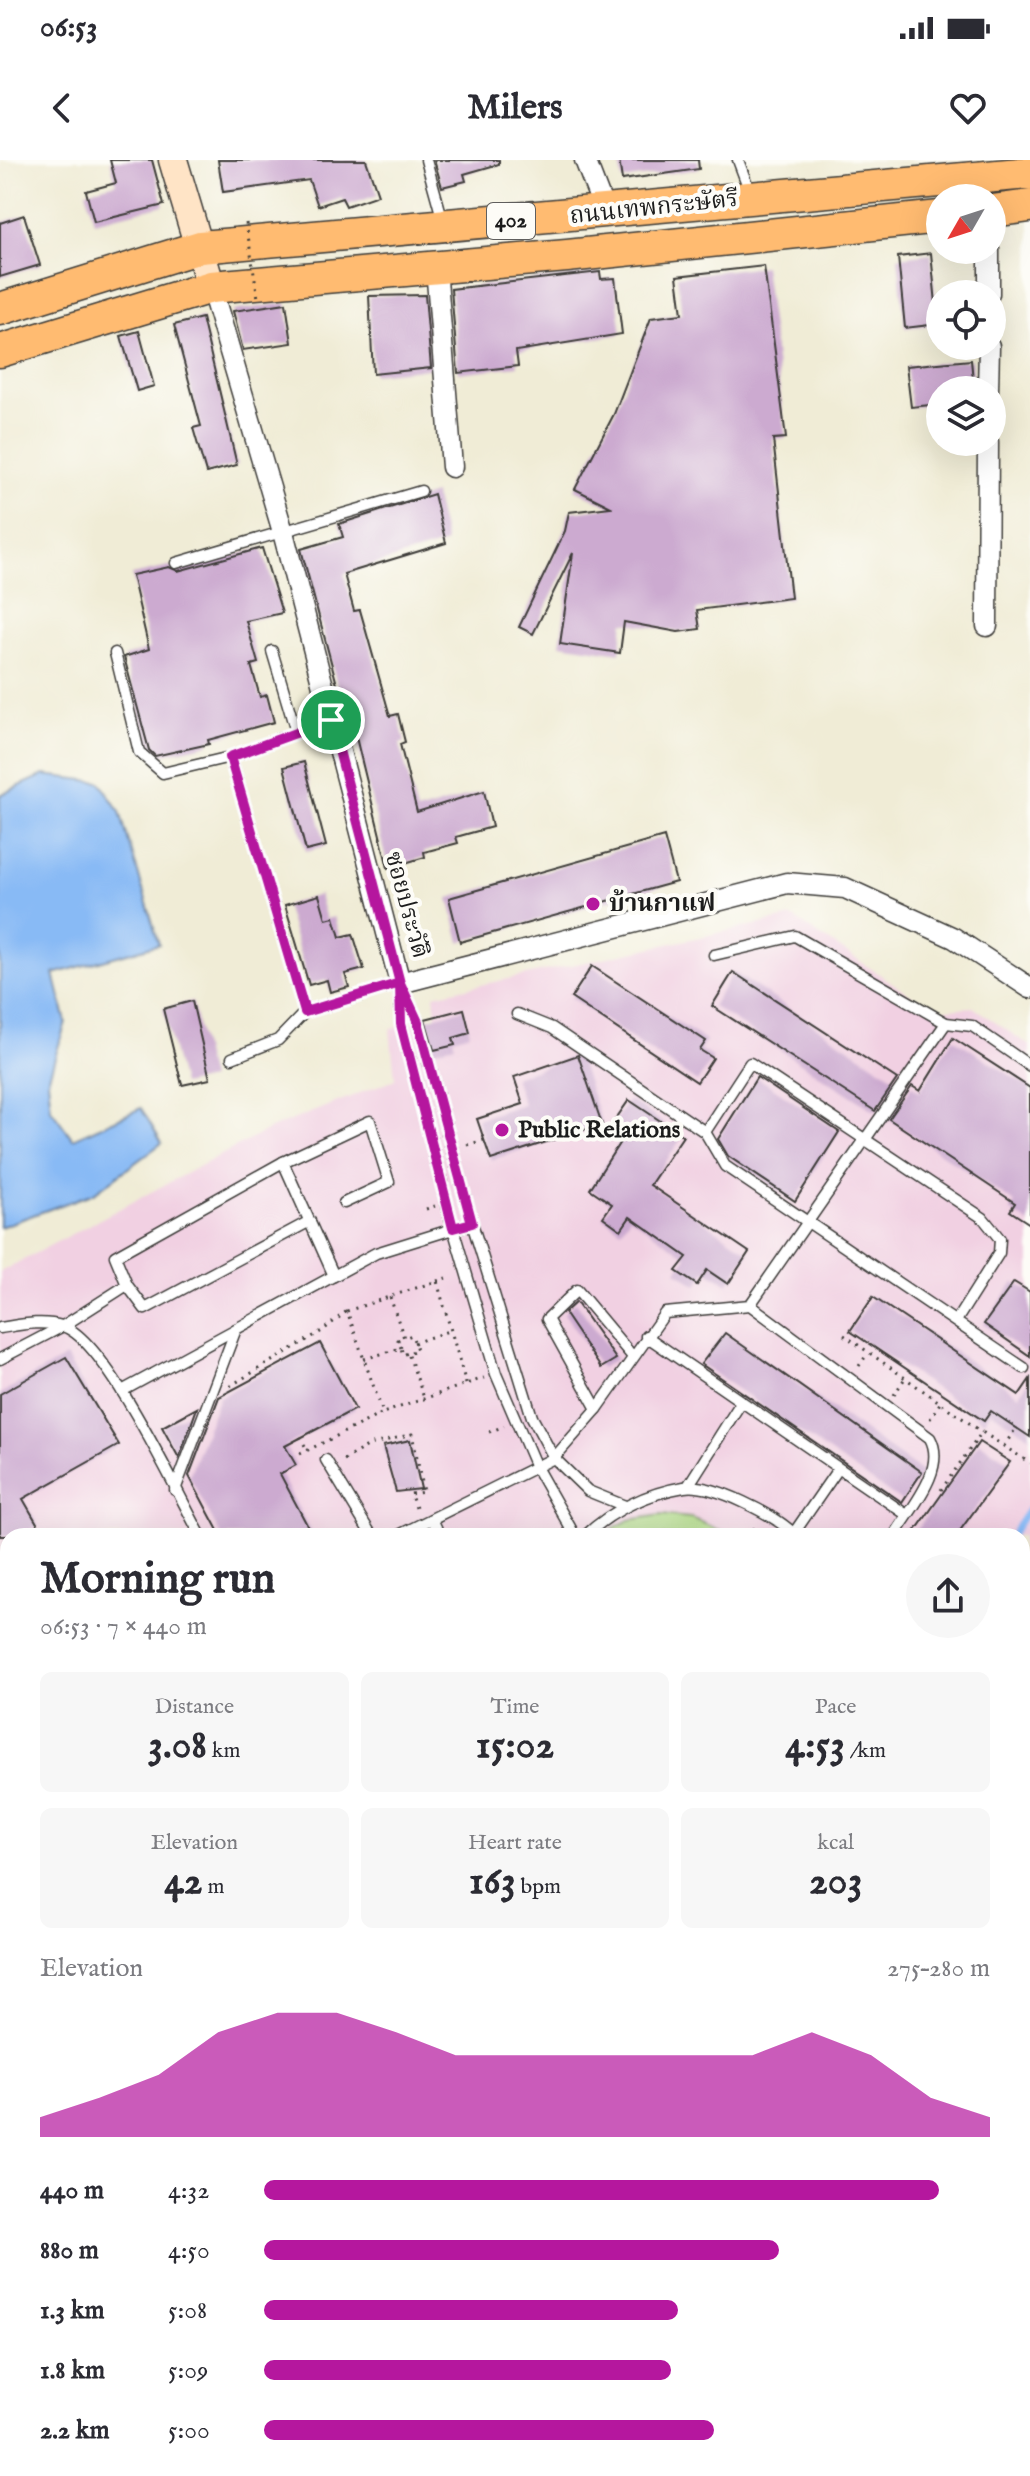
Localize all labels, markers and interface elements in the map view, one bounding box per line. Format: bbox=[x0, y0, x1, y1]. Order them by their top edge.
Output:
text: 06:53 bbox=[40, 9, 97, 47]
text: Milers bbox=[467, 85, 563, 131]
icon: back bbox=[40, 86, 84, 130]
icon: heart bbox=[946, 86, 990, 130]
street label: ถนนเทพกระษัตรี bbox=[568, 184, 740, 232]
north arrow bbox=[926, 184, 1006, 264]
map controls bbox=[926, 184, 1006, 456]
road number: 402 bbox=[487, 203, 535, 239]
button: locate bbox=[926, 280, 1006, 360]
button: layers bbox=[926, 376, 1006, 456]
pin bbox=[297, 686, 365, 754]
icon: arrive bbox=[309, 698, 353, 742]
street label: ซอยประวัติ bbox=[377, 848, 435, 962]
place label: บ้านกาแฟ bbox=[609, 889, 715, 920]
marker: บ้านกาแฟ bbox=[584, 895, 602, 913]
place label: Public Relations bbox=[518, 1115, 681, 1146]
marker: Public Relations bbox=[493, 1121, 511, 1139]
text: Morning run bbox=[40, 1552, 275, 1608]
button: share bbox=[906, 1554, 990, 1638]
text: 06:53 · 7 × 440 m bbox=[40, 1610, 207, 1643]
text: Distance bbox=[155, 1693, 234, 1721]
text: Time bbox=[491, 1693, 539, 1721]
text: Pace bbox=[815, 1693, 856, 1721]
text: 3.08 bbox=[148, 1721, 207, 1772]
text: 15:02 bbox=[476, 1721, 554, 1772]
text: 4:53 bbox=[785, 1721, 845, 1772]
text: km bbox=[207, 1737, 241, 1765]
text: /km bbox=[845, 1737, 886, 1765]
text: Elevation bbox=[151, 1829, 238, 1857]
text: Heart rate bbox=[468, 1829, 562, 1857]
text: kcal bbox=[817, 1829, 854, 1857]
text: 42 bbox=[164, 1857, 203, 1908]
text: 163 bbox=[469, 1857, 516, 1908]
text: 203 bbox=[809, 1857, 862, 1908]
text: m bbox=[203, 1873, 224, 1901]
text: bpm bbox=[516, 1873, 561, 1901]
text: Elevation bbox=[40, 1952, 143, 1985]
text: 275–280 m bbox=[887, 1952, 990, 1985]
text: 440 m bbox=[40, 2174, 104, 2207]
text: 4:32 bbox=[168, 2174, 210, 2207]
text: 880 m bbox=[40, 2234, 99, 2267]
text: 4:50 bbox=[168, 2234, 210, 2267]
text: 1.3 km bbox=[40, 2294, 105, 2327]
text: 5:08 bbox=[168, 2294, 207, 2327]
text: 1.8 km bbox=[40, 2354, 105, 2387]
text: 5:09 bbox=[168, 2354, 208, 2387]
text: 2.2 km bbox=[40, 2414, 110, 2447]
text: 5:00 bbox=[168, 2414, 210, 2447]

